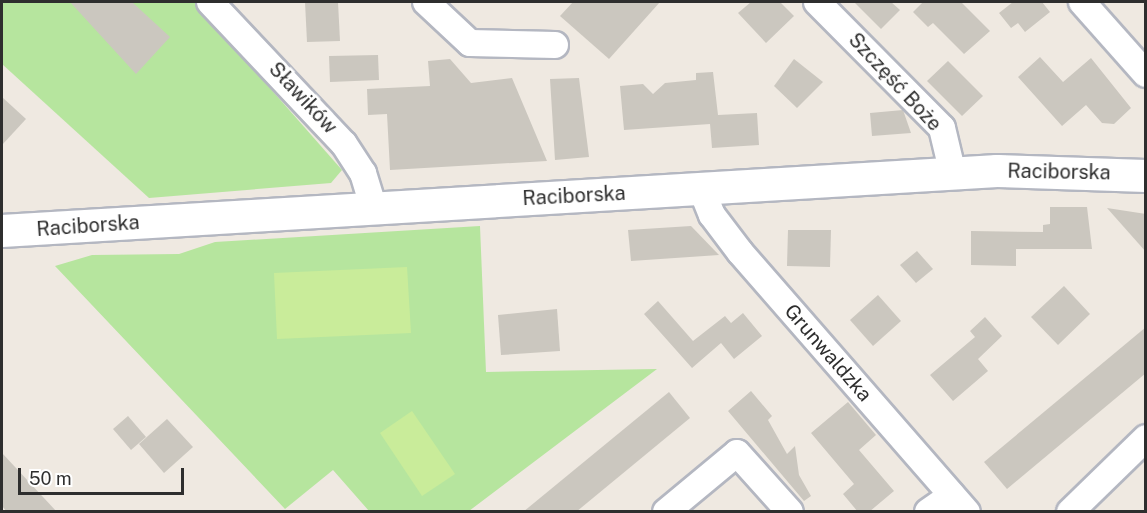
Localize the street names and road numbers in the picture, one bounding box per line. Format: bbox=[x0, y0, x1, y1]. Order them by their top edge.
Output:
street label: Szczęść Boże bbox=[843, 28, 947, 136]
street label: Sławików bbox=[264, 57, 342, 139]
street label: Raciborska bbox=[1007, 159, 1111, 185]
street label: Raciborska bbox=[522, 181, 626, 211]
street label: Raciborska bbox=[36, 210, 140, 242]
street label: Grunwaldzka bbox=[779, 299, 877, 407]

